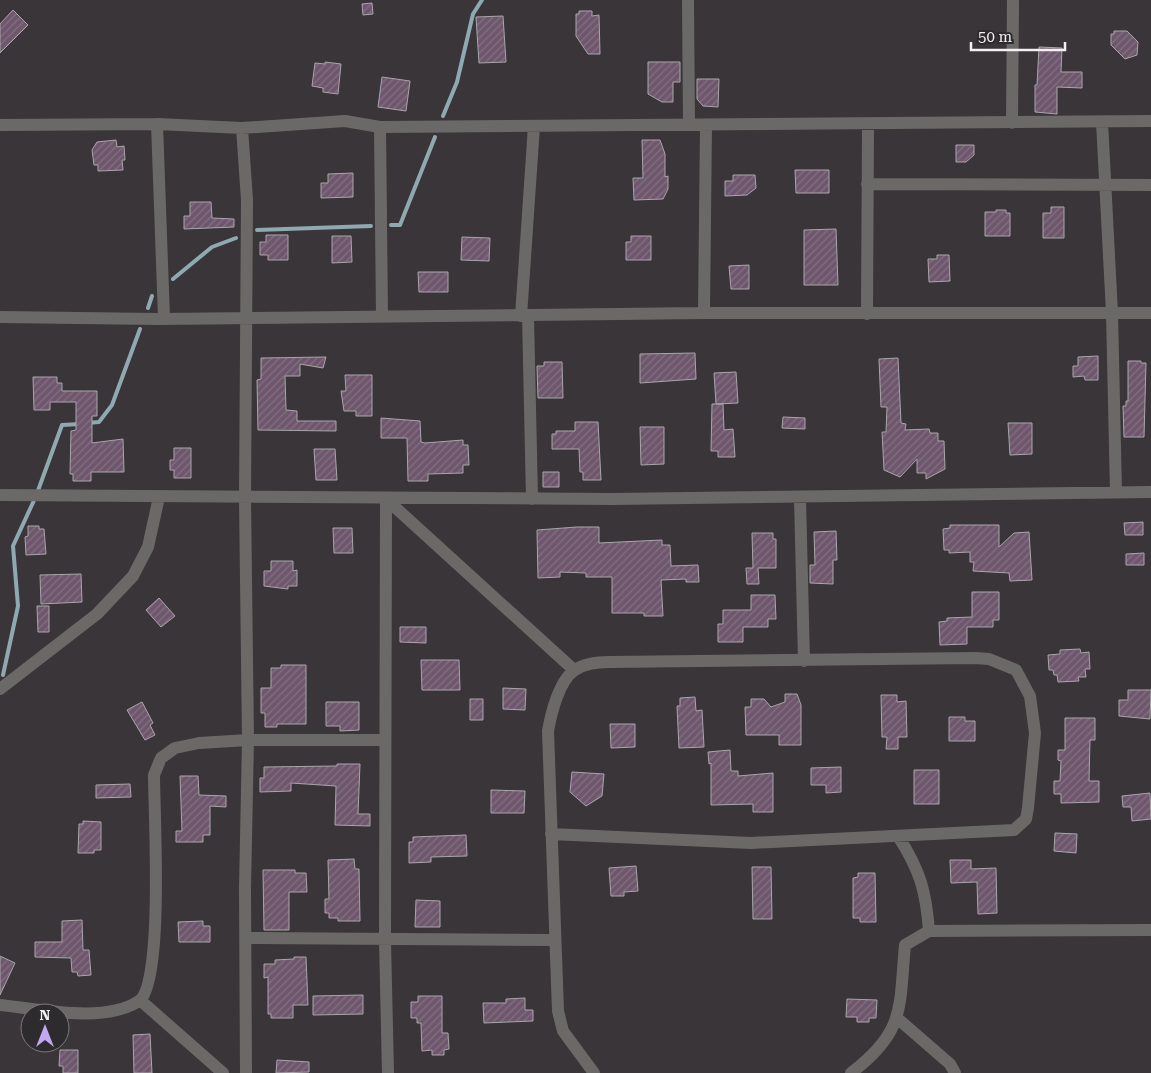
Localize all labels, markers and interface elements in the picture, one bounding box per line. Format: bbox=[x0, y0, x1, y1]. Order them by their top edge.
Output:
scale bar bbox=[971, 20, 1065, 52]
text: 50 m bbox=[978, 28, 1013, 46]
north arrow bbox=[20, 1003, 70, 1053]
text: N bbox=[40, 1007, 51, 1023]

